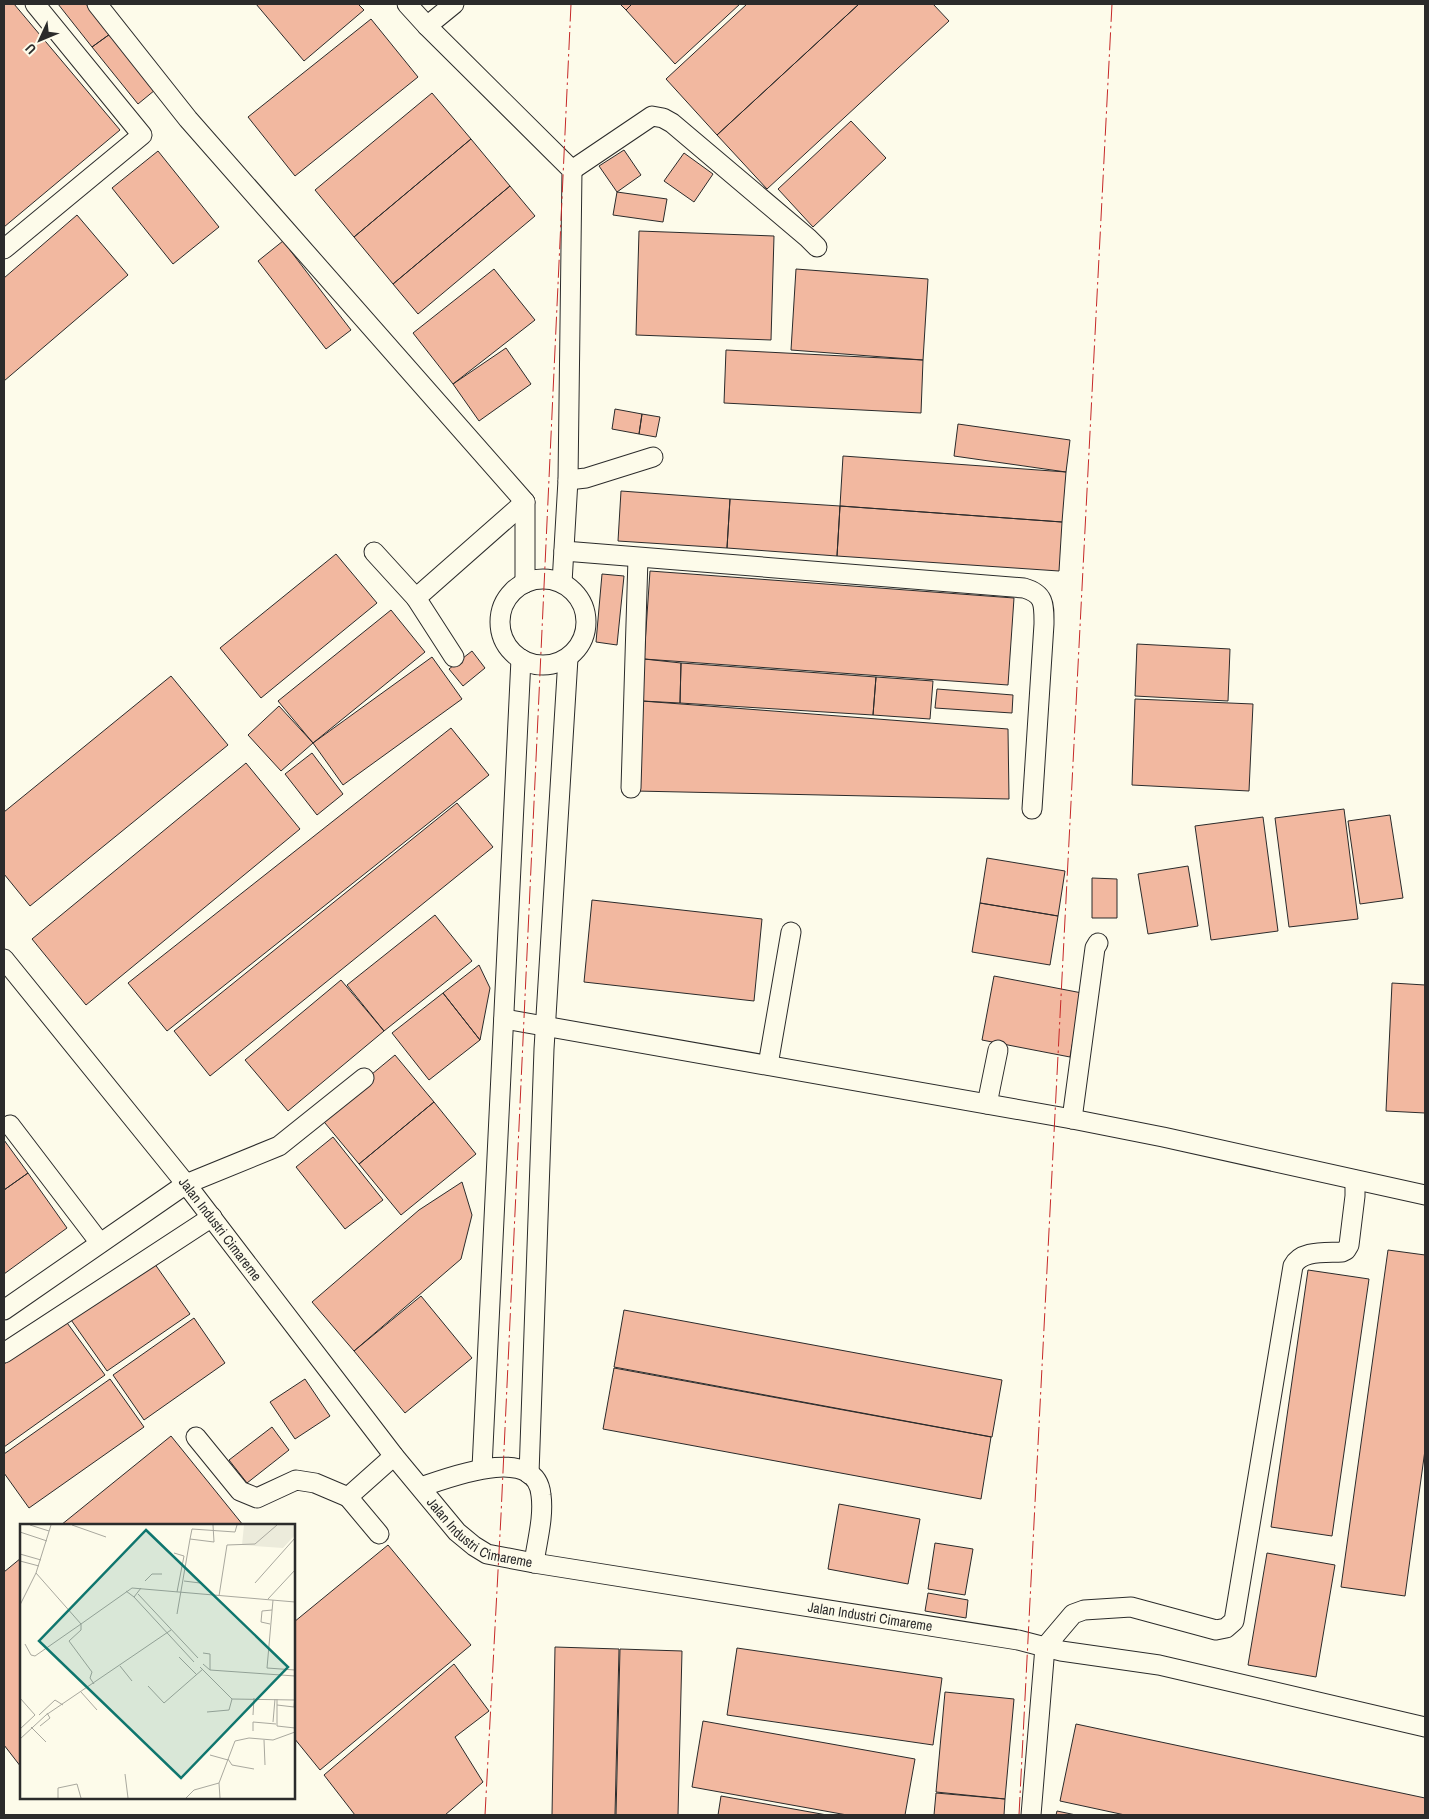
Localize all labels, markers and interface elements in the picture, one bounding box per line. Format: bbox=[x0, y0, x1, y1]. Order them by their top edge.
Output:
north arrow bbox=[15, 15, 65, 65]
text: U bbox=[21, 40, 40, 58]
street label: Jalan Industri Cimareme bbox=[175, 1173, 266, 1284]
street label: Jalan Industri Cimareme bbox=[423, 1494, 534, 1572]
inset map bbox=[20, 1524, 295, 1799]
street label: Jalan Industri Cimareme bbox=[807, 1598, 934, 1635]

